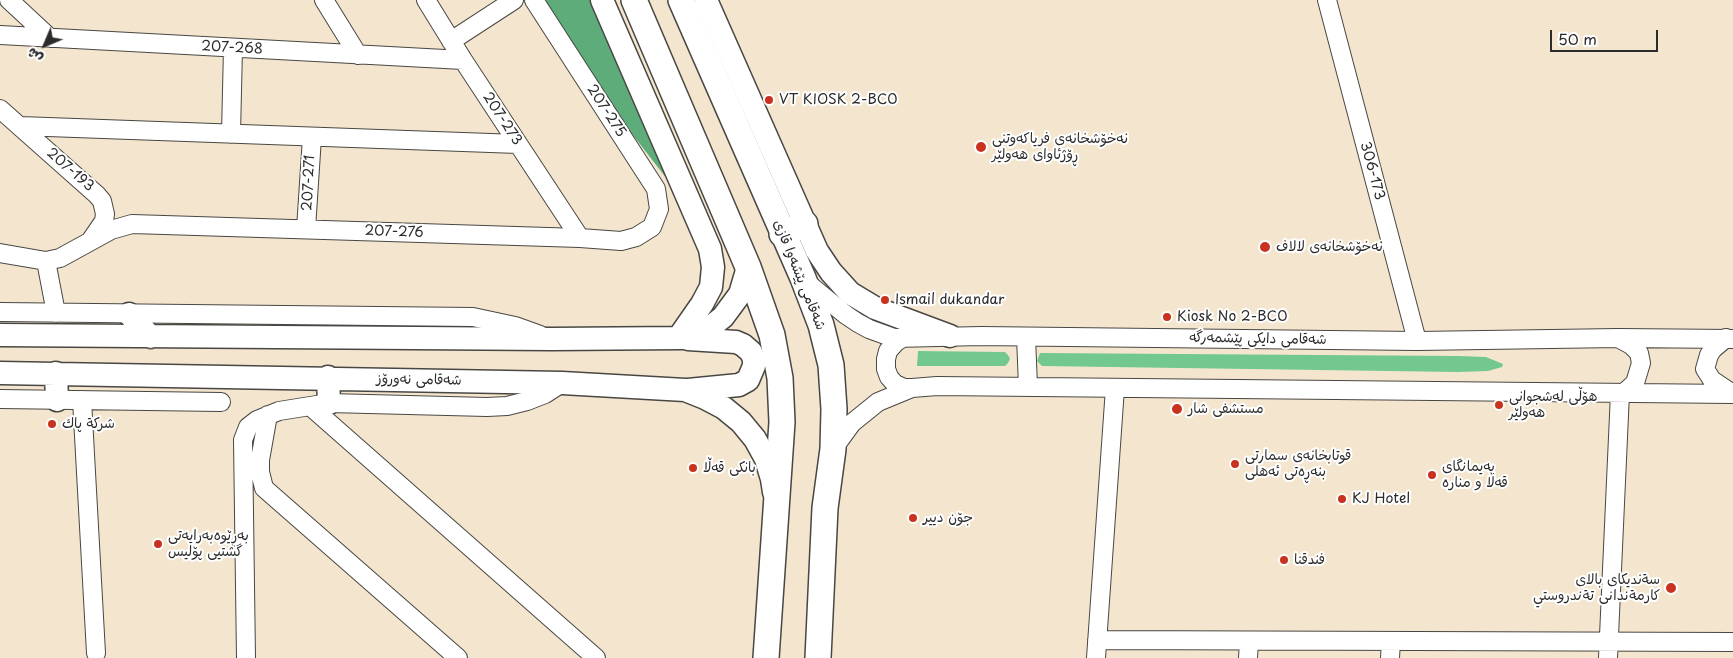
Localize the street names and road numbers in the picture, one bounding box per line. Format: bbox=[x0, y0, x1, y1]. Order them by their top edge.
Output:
street label: 207-268 bbox=[201, 38, 263, 58]
street label: 207-275 bbox=[583, 82, 629, 140]
street label: 207-273 bbox=[479, 89, 525, 149]
street label: 306-173 bbox=[1356, 140, 1388, 202]
street label: 207-193 bbox=[43, 145, 97, 195]
street label: 207-271 bbox=[299, 155, 319, 211]
street label: شەقامی پێشەوا قازی bbox=[769, 217, 829, 333]
street label: 207-276 bbox=[364, 223, 424, 241]
street label: شەقامی دایکی پێشمەرگە bbox=[1189, 329, 1327, 349]
street label: شەقامی نەورۆز bbox=[376, 371, 462, 389]

